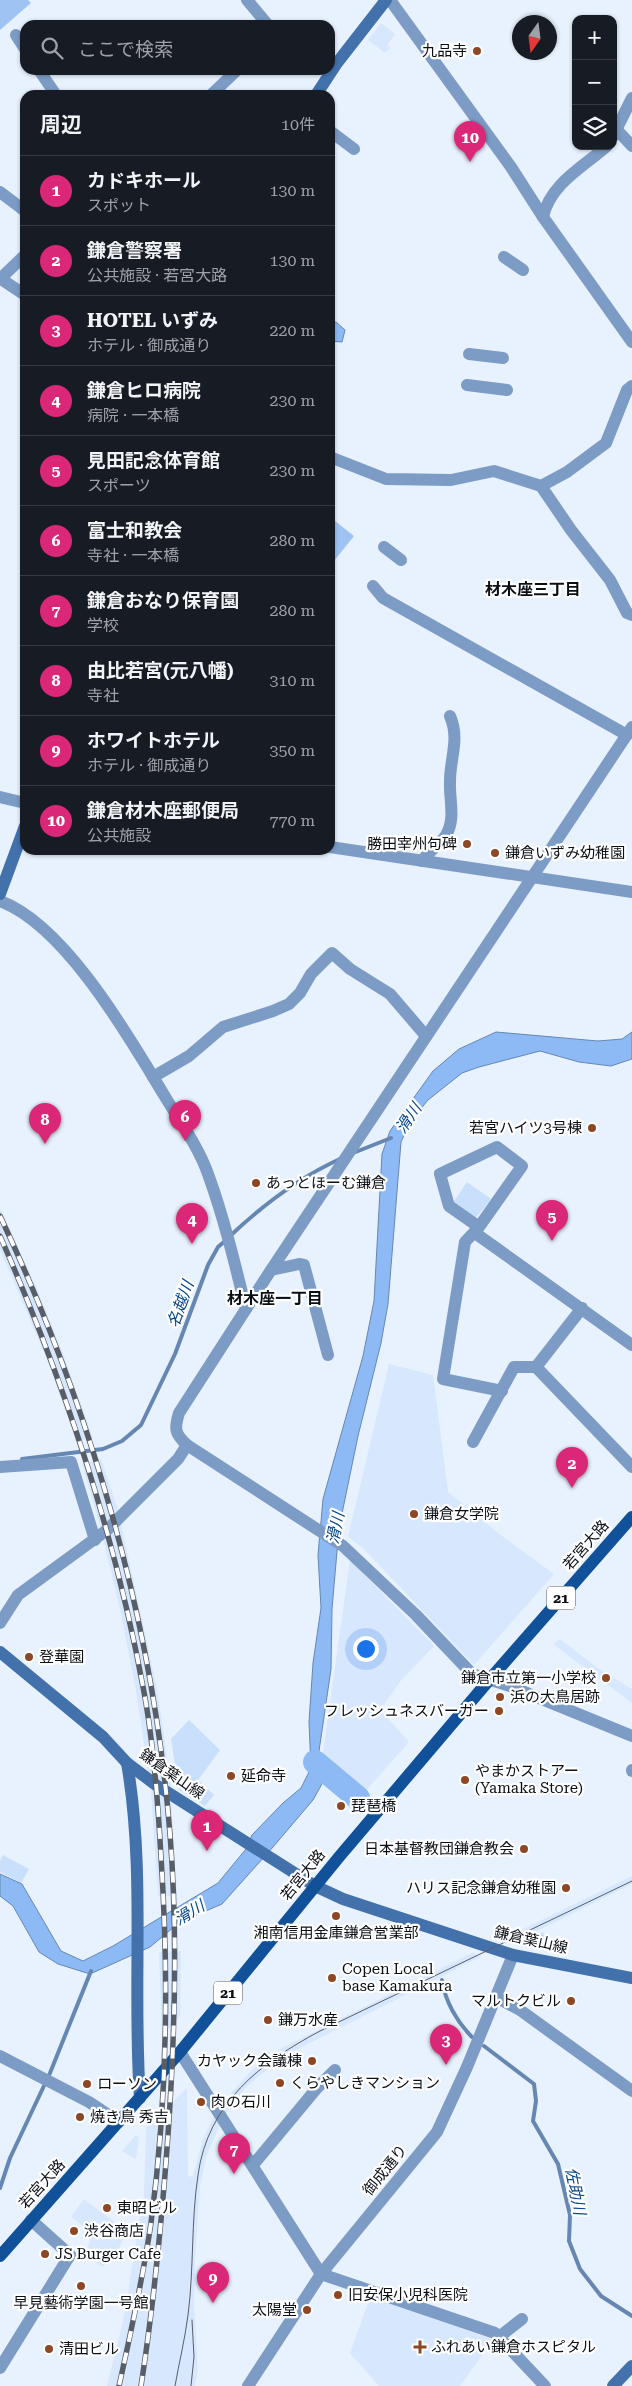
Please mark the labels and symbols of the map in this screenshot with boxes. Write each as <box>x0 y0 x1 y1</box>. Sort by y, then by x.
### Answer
north arrow <box>512 15 557 60</box>
place label: 九品寺 <box>422 42 467 60</box>
marker: 九品寺 <box>471 45 483 57</box>
pin: 10 <box>454 121 486 162</box>
district label: 材木座三丁目 <box>485 580 581 599</box>
place label: 勝田宰州句碑 <box>367 835 457 853</box>
marker: 勝田宰州句碑 <box>461 838 473 850</box>
place label: 鎌倉いずみ幼稚園 <box>505 844 625 862</box>
marker: 鎌倉いずみ幼稚園 <box>489 847 501 859</box>
water label: 滑川 <box>392 1098 426 1137</box>
pin: 6 <box>169 1100 201 1141</box>
pin: 8 <box>29 1103 61 1144</box>
place label: 若宮ハイツ3号棟 <box>469 1119 582 1137</box>
marker: 若宮ハイツ3号棟 <box>586 1122 598 1134</box>
place label: あっとほーむ鎌倉 <box>266 1174 386 1192</box>
marker: あっとほーむ鎌倉 <box>250 1177 262 1189</box>
pin: 5 <box>536 1200 568 1241</box>
pin: 4 <box>176 1203 208 1244</box>
water label: 名越川 <box>163 1276 198 1330</box>
district label: 材木座一丁目 <box>227 1289 323 1308</box>
pin: 2 <box>556 1447 588 1488</box>
place label: 鎌倉女学院 <box>424 1505 499 1523</box>
marker: 鎌倉女学院 <box>408 1508 420 1520</box>
water label: 滑川 <box>323 1509 348 1546</box>
street label: 若宮大路 <box>560 1516 612 1574</box>
road number: 21 <box>547 1586 575 1610</box>
your location <box>353 1636 379 1662</box>
place label: 登華園 <box>39 1648 84 1666</box>
marker: 登華園 <box>23 1651 35 1663</box>
place label: 鎌倉市立第一小学校 <box>461 1669 596 1687</box>
marker: 鎌倉市立第一小学校 <box>600 1672 612 1684</box>
place label: 浜の大鳥居跡 <box>510 1688 600 1706</box>
marker: 浜の大鳥居跡 <box>494 1691 506 1703</box>
place label: フレッシュネスバーガー <box>324 1702 489 1720</box>
marker: フレッシュネスバーガー <box>493 1705 505 1717</box>
street label: 鎌倉葉山線 <box>136 1745 208 1803</box>
place label: やまかストアー (Yamaka Store) <box>475 1762 583 1797</box>
place label: 延命寺 <box>241 1767 286 1785</box>
marker: 延命寺 <box>225 1770 237 1782</box>
marker: やまかストアー (Yamaka Store) <box>459 1774 471 1786</box>
place label: 琵琶橋 <box>351 1797 396 1815</box>
marker: 琵琶橋 <box>335 1800 347 1812</box>
pin: 1 <box>191 1810 223 1851</box>
place label: 日本基督教団鎌倉教会 <box>364 1840 514 1858</box>
marker: 日本基督教団鎌倉教会 <box>518 1843 530 1855</box>
street label: 若宮大路 <box>277 1846 329 1904</box>
place label: ハリス記念鎌倉幼稚園 <box>406 1879 556 1897</box>
marker: ハリス記念鎌倉幼稚園 <box>560 1882 572 1894</box>
water label: 滑川 <box>171 1895 210 1929</box>
marker: 湘南信用金庫鎌倉営業部 <box>330 1910 342 1922</box>
street label: 鎌倉葉山線 <box>492 1923 570 1957</box>
place label: 湘南信用金庫鎌倉営業部 <box>253 1924 419 1942</box>
place label: Copen Local base Kamakura <box>342 1960 452 1995</box>
marker: Copen Local base Kamakura <box>326 1972 338 1984</box>
road number: 21 <box>214 1982 242 2005</box>
place label: マルトクビル <box>471 1992 561 2010</box>
marker: マルトクビル <box>565 1995 577 2007</box>
place label: 鎌万水産 <box>278 2011 338 2029</box>
marker: 鎌万水産 <box>262 2014 274 2026</box>
pin: 3 <box>430 2024 462 2065</box>
place label: カヤック会議棟 <box>197 2052 302 2070</box>
marker: カヤック会議棟 <box>306 2055 318 2067</box>
place label: くらやしきマンション <box>290 2074 440 2092</box>
place label: ローソン <box>97 2075 157 2093</box>
marker: くらやしきマンション <box>274 2077 286 2089</box>
marker: ローソン <box>81 2078 93 2090</box>
place label: 肉の石川 <box>211 2093 271 2111</box>
marker: 肉の石川 <box>195 2096 207 2108</box>
place label: 焼き鳥 秀吉 <box>90 2108 169 2126</box>
marker: 焼き鳥 秀吉 <box>74 2111 86 2123</box>
pin: 7 <box>218 2133 250 2174</box>
street label: 御成通り <box>359 2141 411 2199</box>
street label: 若宮大路 <box>15 2156 69 2212</box>
water label: 佐助川 <box>562 2166 590 2218</box>
place label: 東昭ビル <box>117 2199 177 2217</box>
marker: 東昭ビル <box>101 2202 113 2214</box>
place label: 渋谷商店 <box>84 2222 144 2240</box>
marker: 渋谷商店 <box>68 2225 80 2237</box>
place label: JS Burger Cafe <box>55 2245 161 2263</box>
marker: JS Burger Cafe <box>39 2248 51 2260</box>
pin: 9 <box>197 2262 229 2303</box>
marker: 早見藝術学園一号館 <box>75 2280 87 2292</box>
place label: 旧安保小児科医院 <box>348 2286 468 2304</box>
marker: 旧安保小児科医院 <box>332 2289 344 2301</box>
place label: 早見藝術学園一号館 <box>13 2294 149 2312</box>
place label: 太陽堂 <box>252 2301 297 2319</box>
marker: 太陽堂 <box>301 2304 313 2316</box>
place label: ふれあい鎌倉ホスピタル <box>431 2338 596 2356</box>
place label: 清田ビル <box>59 2340 119 2358</box>
marker: ふれあい鎌倉ホスピタル <box>413 2340 427 2354</box>
marker: 清田ビル <box>43 2343 55 2355</box>

